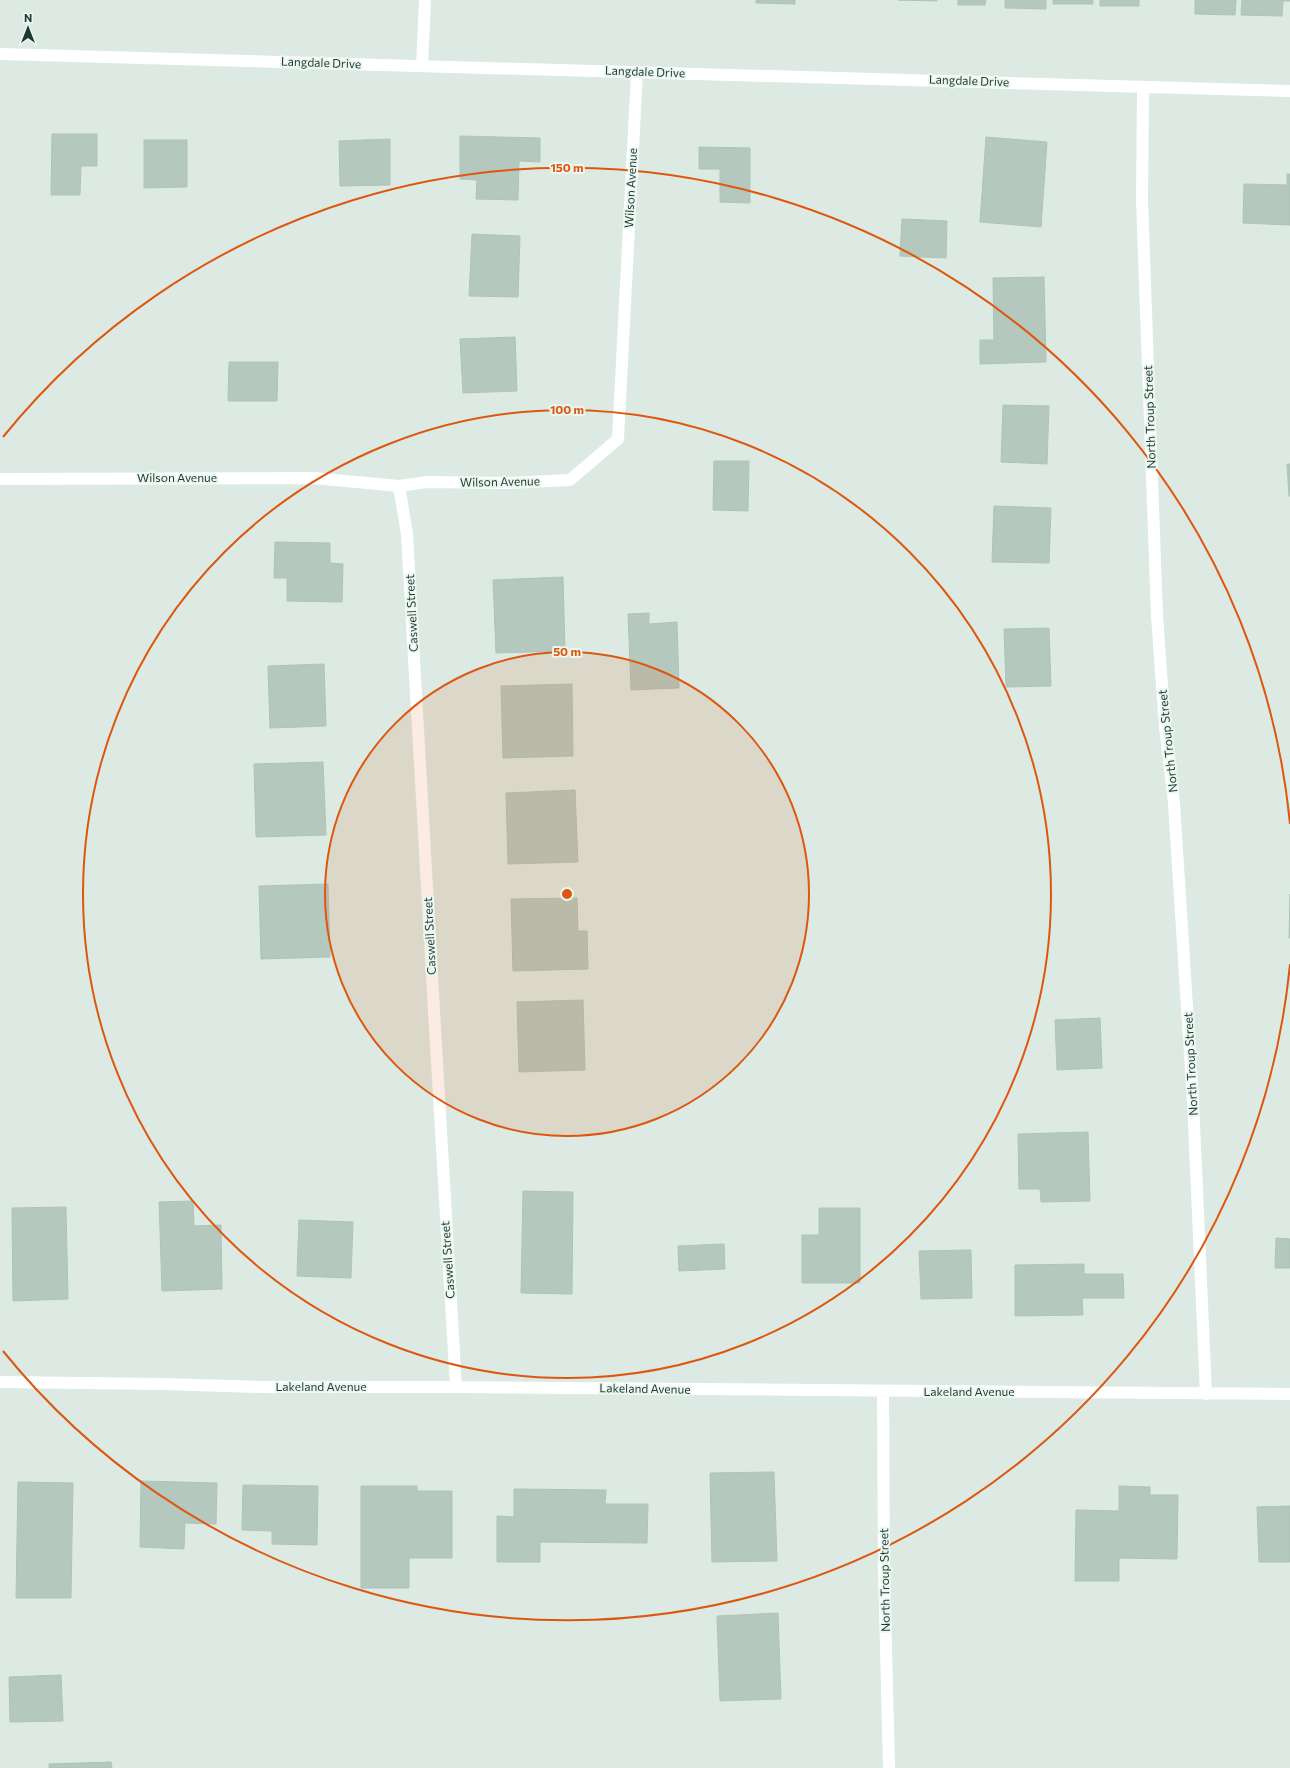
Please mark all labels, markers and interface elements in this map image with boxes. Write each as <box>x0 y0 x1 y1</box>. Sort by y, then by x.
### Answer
north arrow <box>8 8 48 48</box>
text: N <box>24 11 32 24</box>
street label: Langdale Drive <box>281 54 361 70</box>
street label: Langdale Drive <box>605 63 685 79</box>
street label: Langdale Drive <box>929 72 1009 88</box>
street label: Wilson Avenue <box>621 148 639 228</box>
text: 150 m <box>550 160 584 174</box>
street label: North Troup Street <box>1140 365 1158 469</box>
text: 100 m <box>550 402 584 416</box>
street label: Wilson Avenue <box>137 470 217 484</box>
street label: Wilson Avenue <box>460 473 540 489</box>
street label: Caswell Street <box>402 574 420 652</box>
text: 50 m <box>553 644 581 658</box>
street label: North Troup Street <box>1155 689 1179 793</box>
centre of rings <box>560 887 574 901</box>
street label: Caswell Street <box>420 897 438 975</box>
street label: North Troup Street <box>1180 1012 1200 1116</box>
street label: Caswell Street <box>437 1221 457 1299</box>
street label: Lakeland Avenue <box>275 1379 367 1393</box>
street label: Lakeland Avenue <box>599 1380 691 1396</box>
street label: Lakeland Avenue <box>923 1384 1015 1398</box>
street label: North Troup Street <box>876 1528 892 1632</box>

